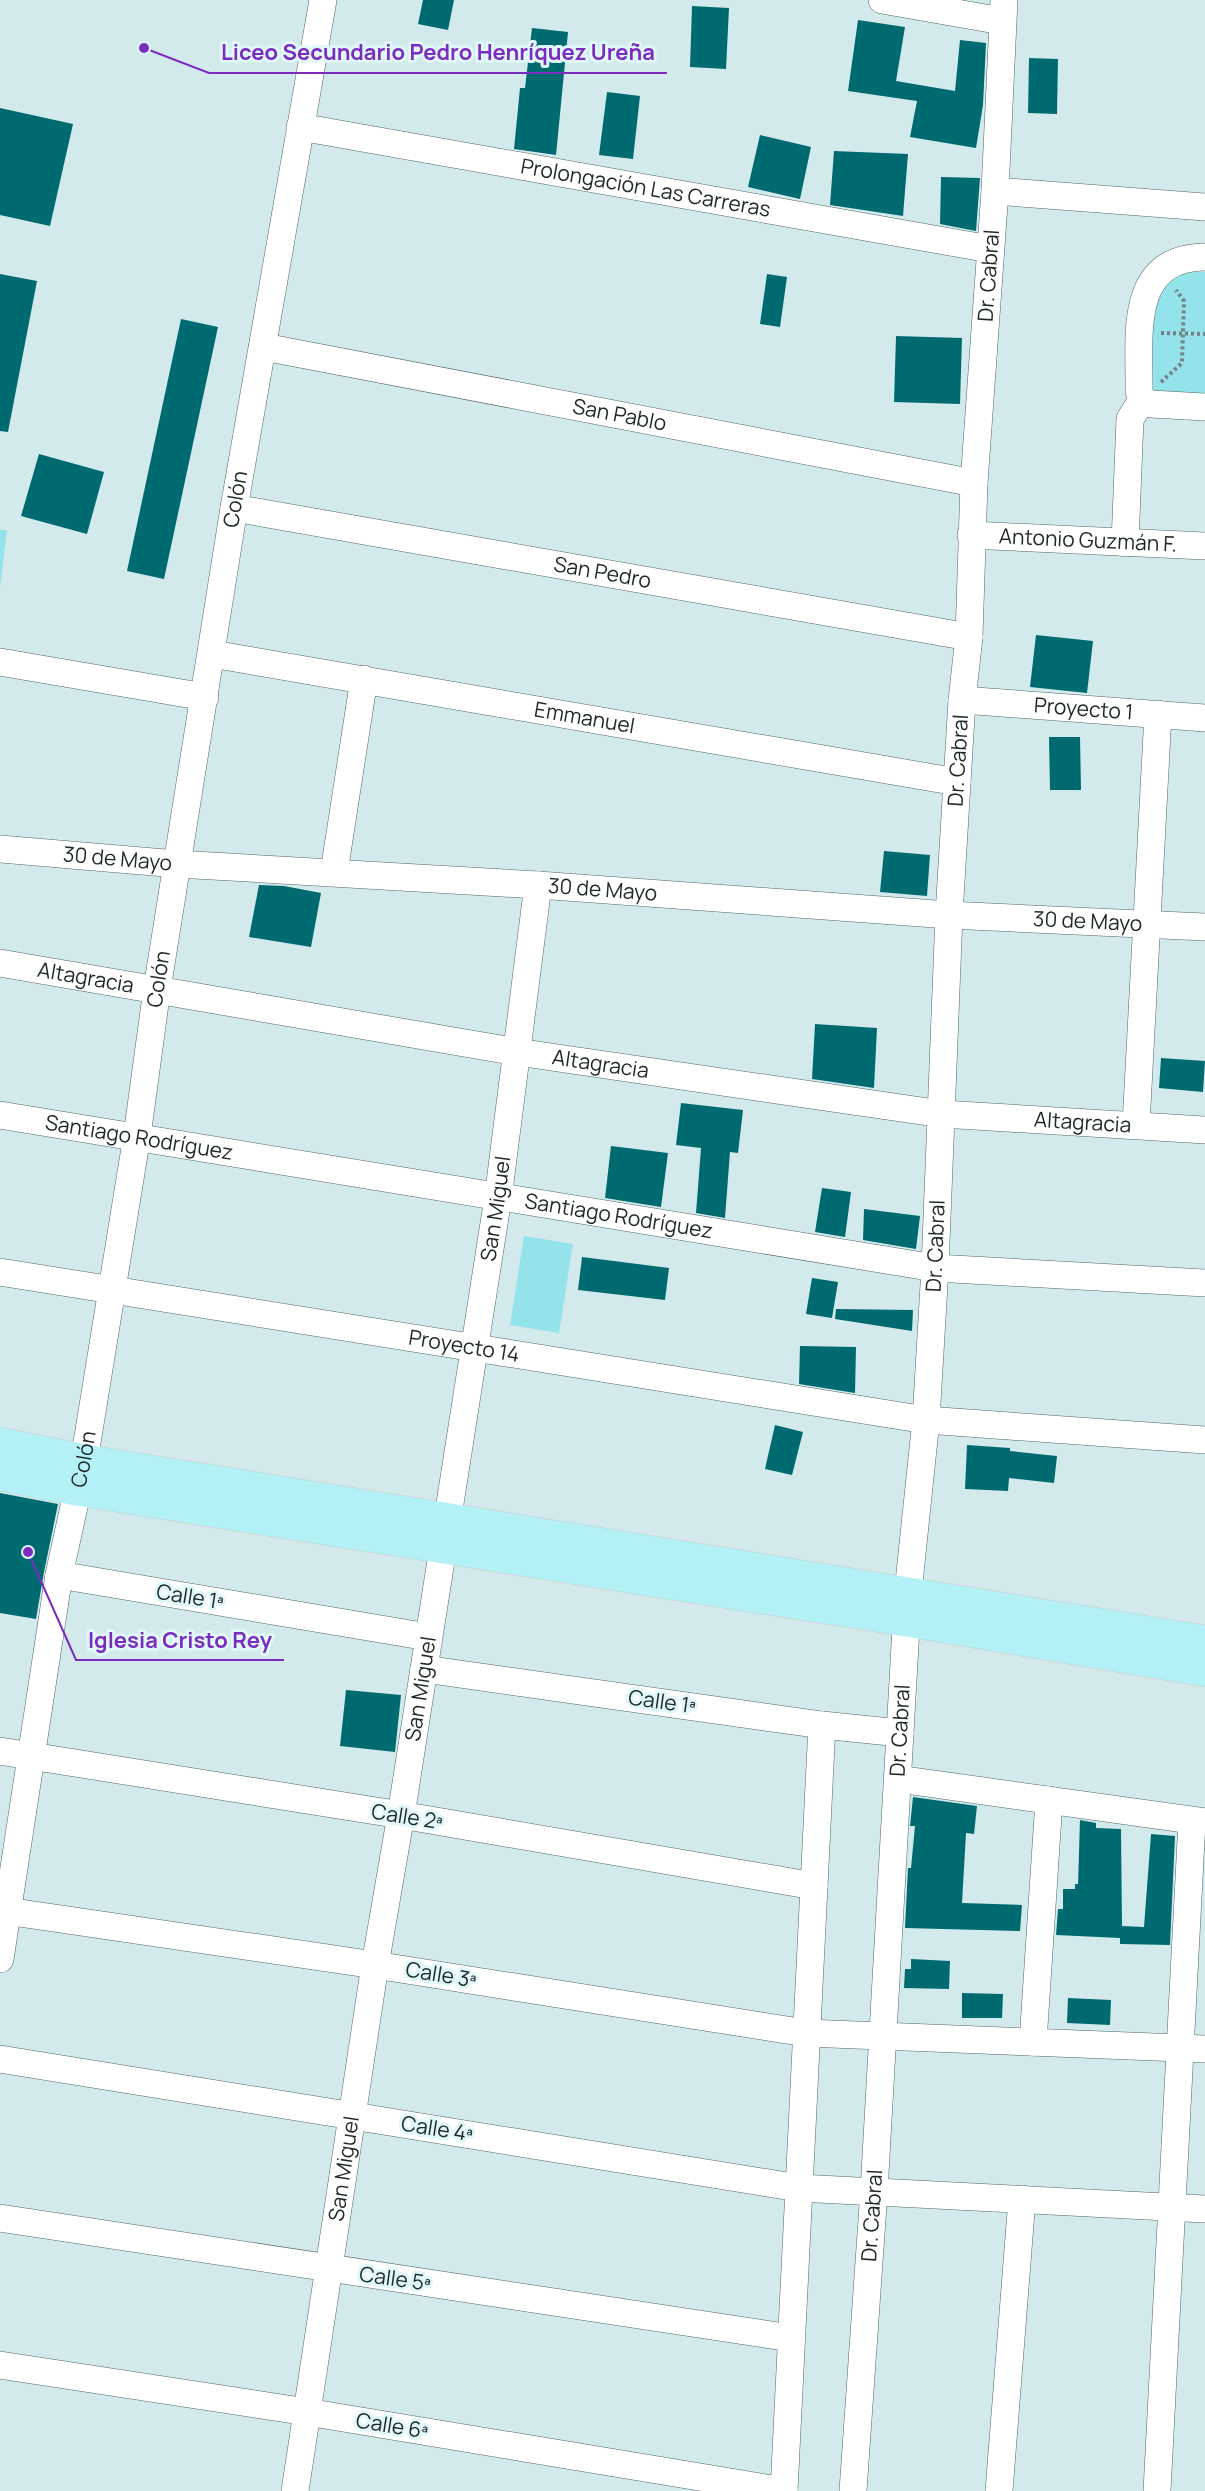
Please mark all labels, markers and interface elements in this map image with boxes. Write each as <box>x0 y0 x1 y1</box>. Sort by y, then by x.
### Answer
callout: Liceo Secundario Pedro Henríquez Ureña <box>209 33 667 73</box>
text: Liceo Secundario Pedro Henríquez Ureña <box>221 37 655 67</box>
street label: Prolongación Las Carreras <box>519 151 773 223</box>
street label: Dr. Cabral <box>971 228 1005 323</box>
street label: San Pablo <box>570 391 669 437</box>
street label: Colón <box>216 468 253 529</box>
street label: Antonio Guzmán F. <box>998 521 1178 558</box>
street label: San Pedro <box>552 549 653 594</box>
street label: Proyecto 1 <box>1033 690 1134 726</box>
street label: Emmanuel <box>532 695 637 739</box>
street label: Dr. Cabral <box>941 713 974 807</box>
street label: 30 de Mayo <box>62 839 173 877</box>
street label: 30 de Mayo <box>547 871 658 907</box>
street label: 30 de Mayo <box>1032 904 1143 937</box>
street label: Colón <box>140 948 176 1009</box>
street label: Altagracia <box>36 955 136 999</box>
street label: Altagracia <box>550 1042 651 1084</box>
street label: Altagracia <box>1033 1105 1132 1138</box>
street label: Santiago Rodríguez <box>43 1108 235 1166</box>
street label: San Miguel <box>473 1154 516 1263</box>
street label: Santiago Rodríguez <box>523 1186 715 1244</box>
street label: Dr. Cabral <box>919 1199 951 1293</box>
street label: Proyecto 14 <box>407 1323 522 1368</box>
street label: Colón <box>64 1429 102 1490</box>
street label: Calle 1ª <box>154 1577 226 1615</box>
callout: Iglesia Cristo Rey <box>76 1620 284 1660</box>
text: Iglesia Cristo Rey <box>88 1625 273 1655</box>
street label: San Miguel <box>398 1634 442 1743</box>
street label: Calle 1ª <box>627 1682 698 1720</box>
street label: Dr. Cabral <box>883 1683 916 1777</box>
street label: Calle 2ª <box>370 1797 445 1835</box>
street label: Calle 3ª <box>404 1955 479 1993</box>
street label: Calle 4ª <box>399 2109 475 2147</box>
street label: San Miguel <box>321 2114 365 2223</box>
street label: Dr. Cabral <box>854 2169 888 2263</box>
street label: Calle 5ª <box>358 2259 433 2297</box>
street label: Calle 6ª <box>354 2406 430 2445</box>

